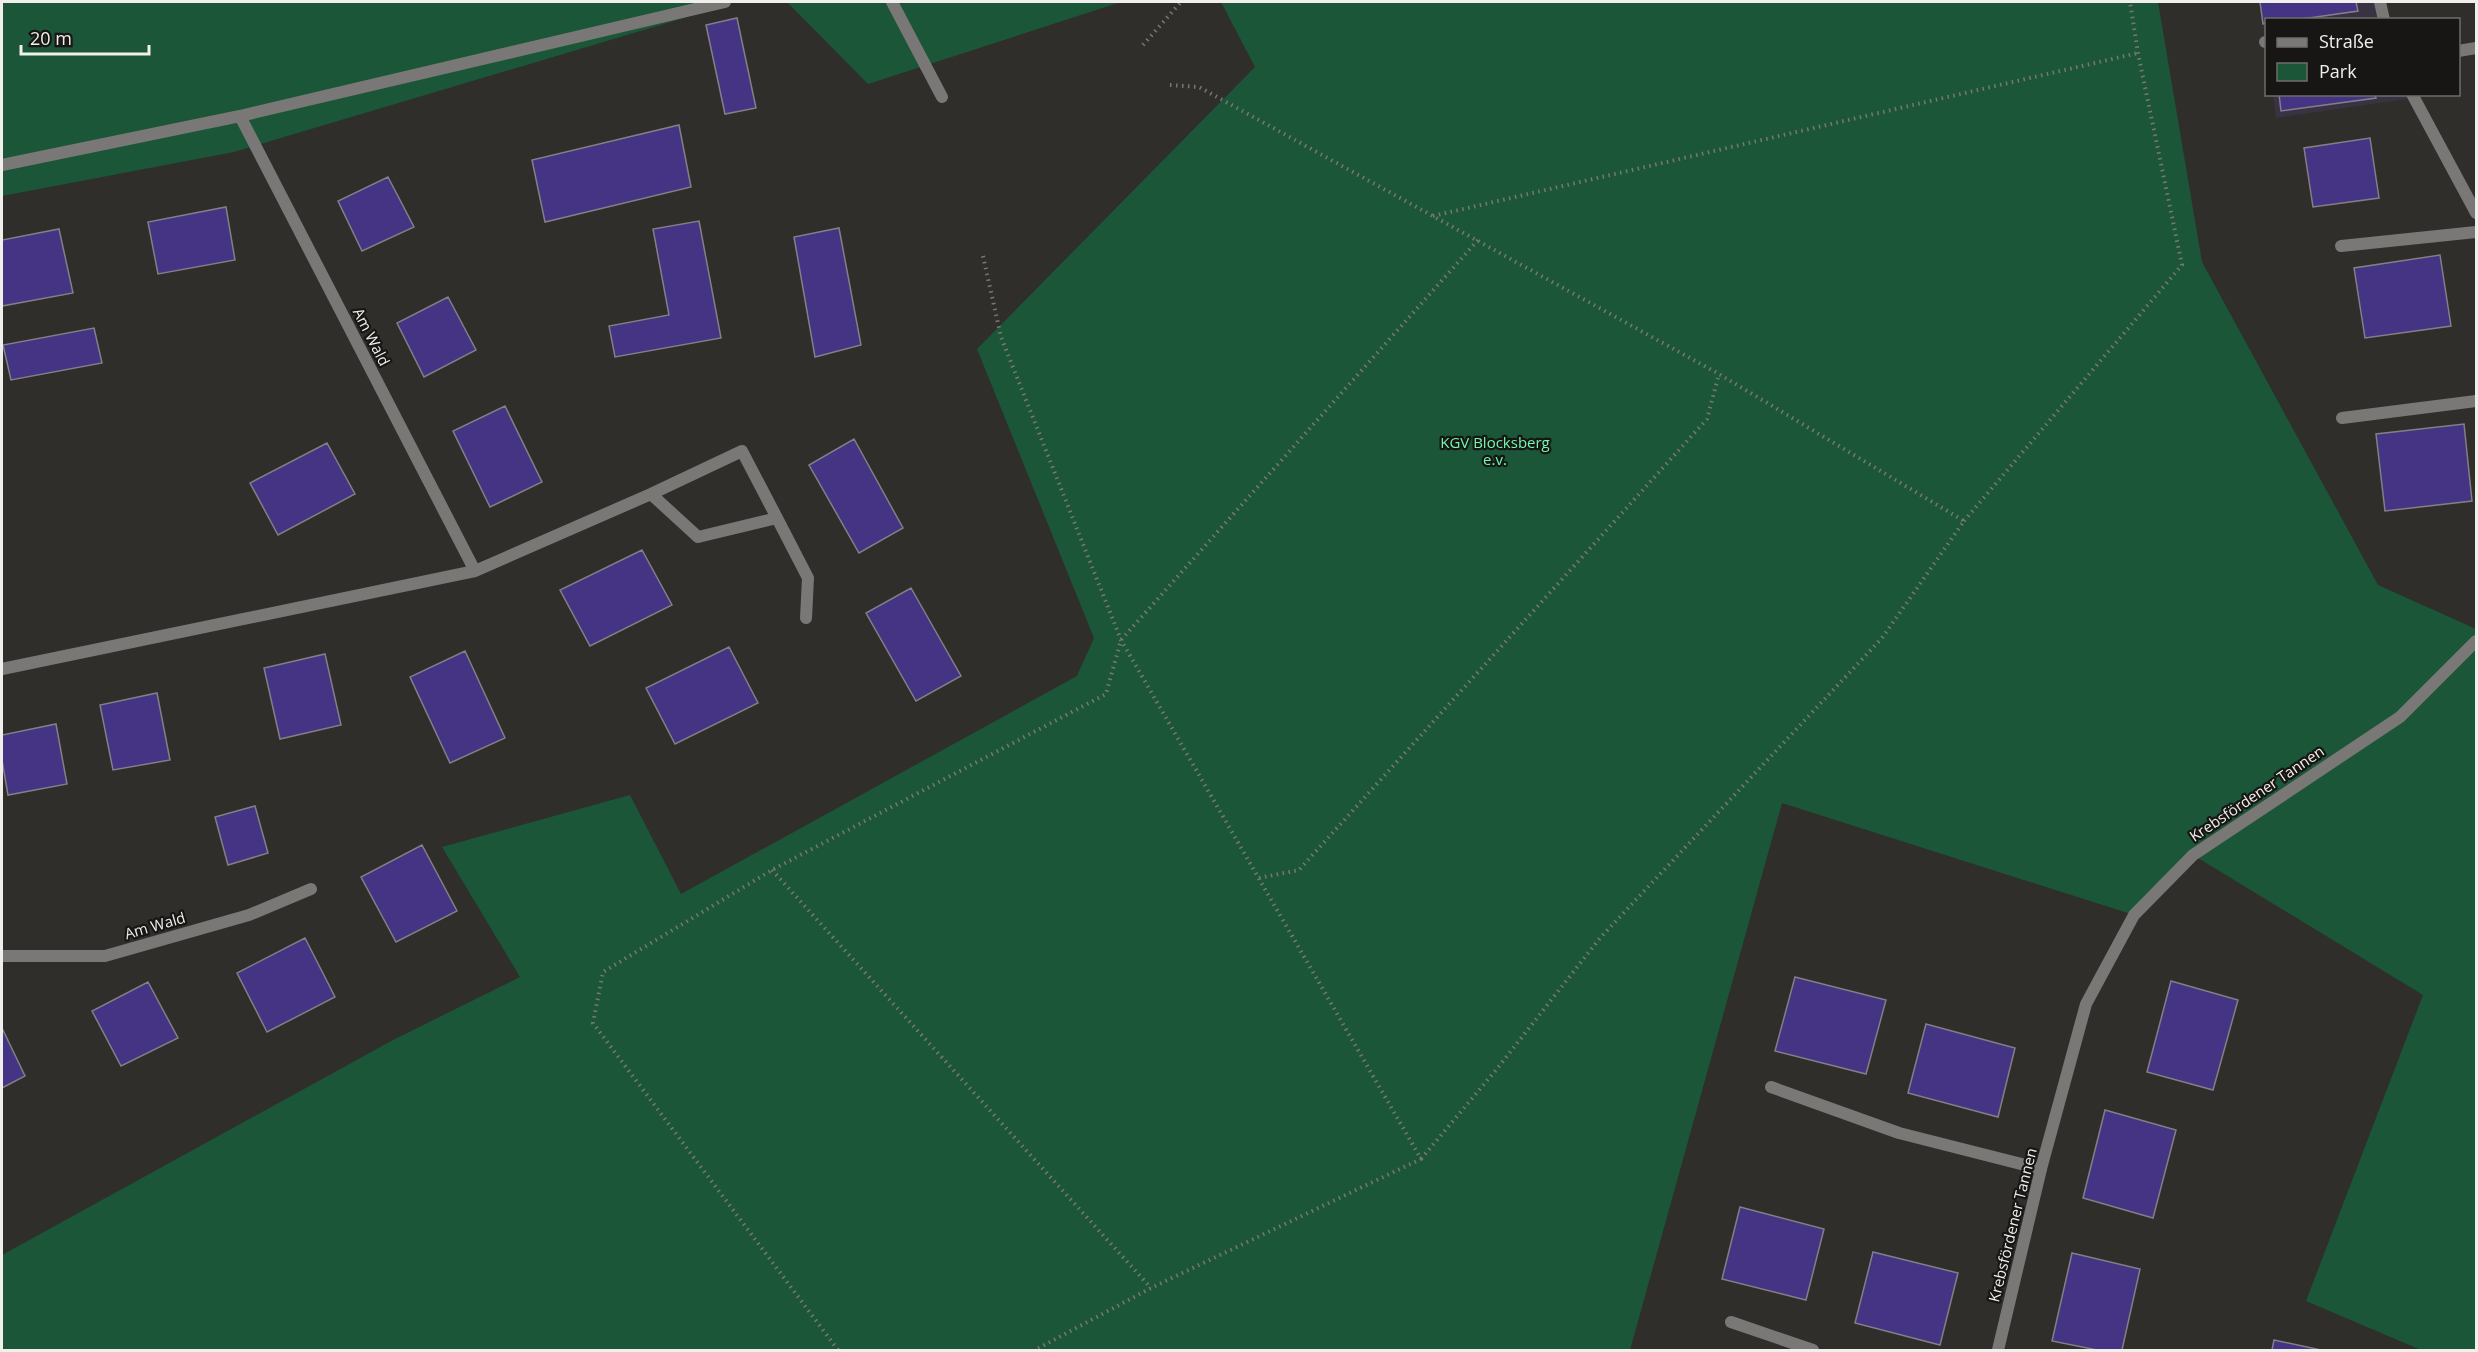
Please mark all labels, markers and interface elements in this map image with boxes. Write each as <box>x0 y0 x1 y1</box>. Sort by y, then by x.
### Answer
scale bar <box>21 18 148 56</box>
legend <box>2265 18 2460 96</box>
text: 20 m <box>30 26 72 50</box>
text: Straße <box>2319 29 2374 53</box>
text: Park <box>2319 59 2357 83</box>
street label: Am Wald <box>349 304 395 369</box>
park label: KGV Blocksberg e.v. <box>1440 432 1550 469</box>
street label: Krebsfördener Tannen <box>2185 741 2328 846</box>
street label: Am Wald <box>122 907 187 943</box>
street label: Krebsfördener Tannen <box>1983 1146 2041 1304</box>

